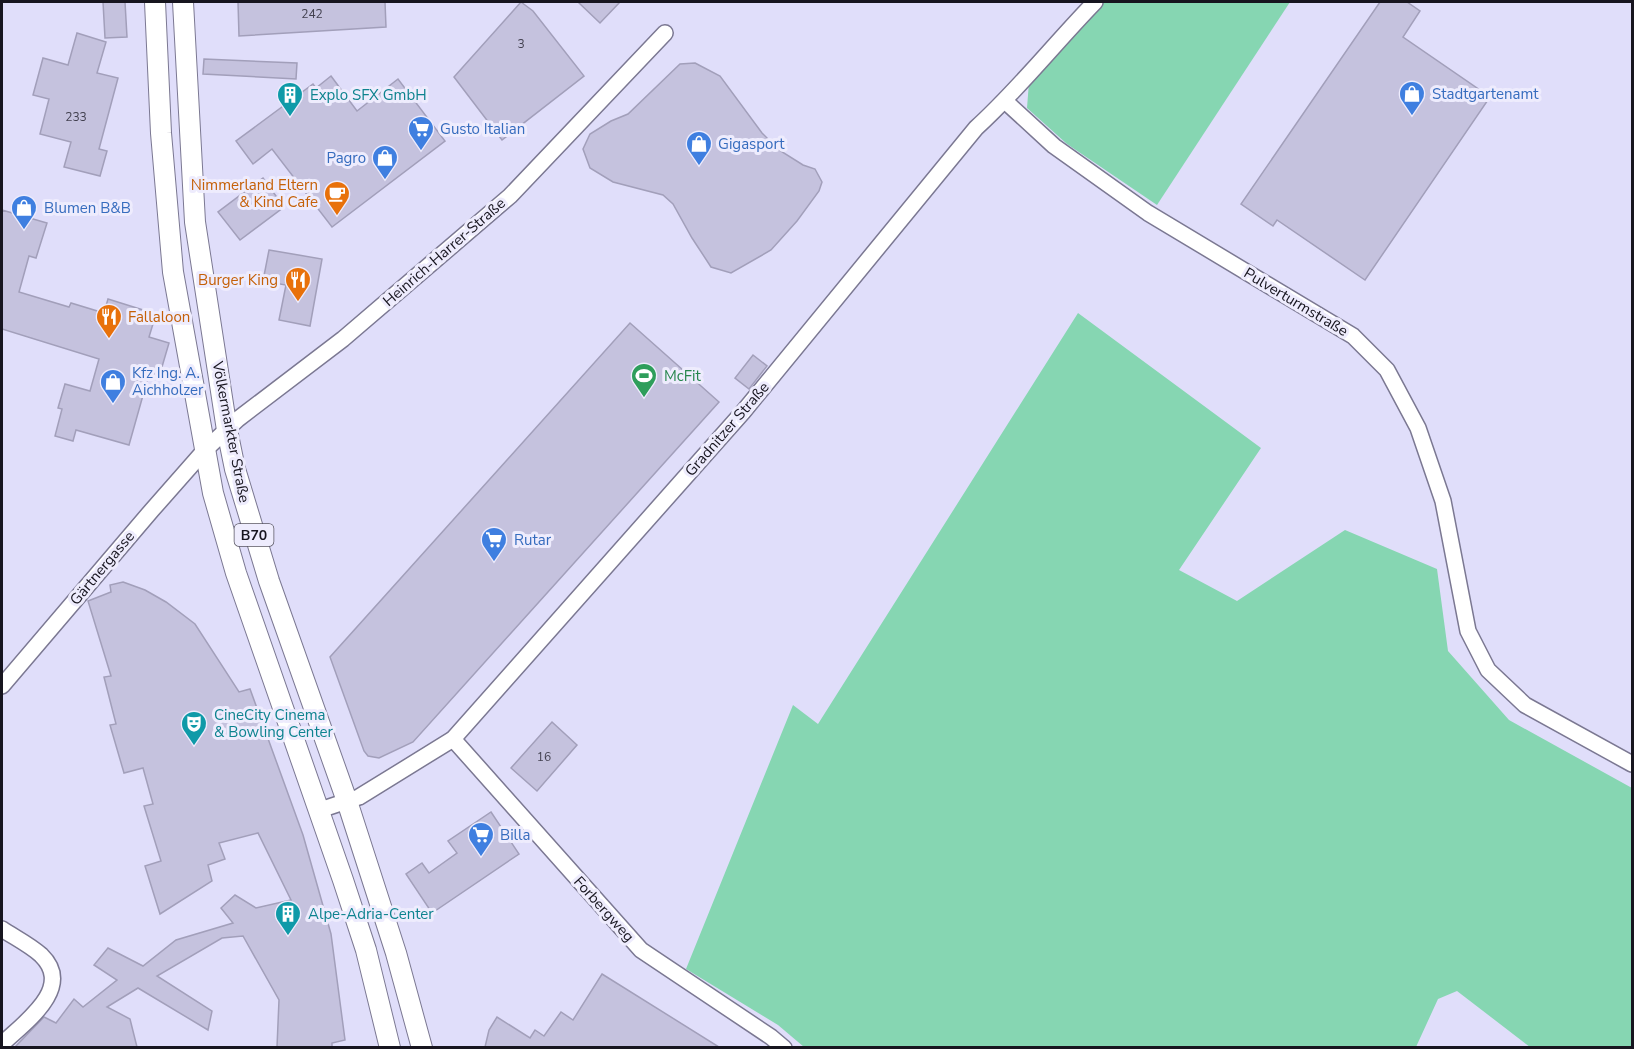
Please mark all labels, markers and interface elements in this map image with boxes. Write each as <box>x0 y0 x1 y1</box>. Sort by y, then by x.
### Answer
house number: 242 <box>301 6 323 22</box>
house number: 3 <box>517 36 525 52</box>
shop icon: Stadtgartenamt <box>1397 79 1427 117</box>
building icon: Explo SFX GmbH <box>275 80 305 118</box>
place label: Stadtgartenamt <box>1432 84 1539 104</box>
place label: Explo SFX GmbH <box>310 85 427 105</box>
house number: 233 <box>65 109 87 125</box>
supermarket icon: Gusto Italian <box>406 114 436 152</box>
place label: Gusto Italian <box>440 119 525 139</box>
shop icon: Gigasport <box>684 129 714 167</box>
place label: Gigasport <box>718 134 785 154</box>
shop icon: Pagro <box>370 143 400 181</box>
place label: Pagro <box>327 148 366 168</box>
place label: Nimmerland Eltern & Kind Cafe <box>191 175 318 212</box>
cafe icon: Nimmerland Eltern & Kind Cafe <box>322 179 352 217</box>
shop icon: Blumen B&B <box>9 193 39 231</box>
street label: Heinrich-Harrer-Straße <box>379 193 509 311</box>
place label: Blumen B&B <box>44 198 131 218</box>
street label: Pulverturmstraße <box>1240 263 1352 341</box>
restaurant icon: Burger King <box>283 265 313 303</box>
place label: Burger King <box>198 270 278 290</box>
restaurant icon: Fallaloon <box>94 302 124 340</box>
place label: Fallaloon <box>128 307 190 327</box>
street label: Völkermarkter Straße <box>207 359 255 504</box>
sports icon: McFit <box>629 361 659 399</box>
place label: Kfz Ing. A. Aichholzer <box>132 363 204 400</box>
place label: McFit <box>664 366 701 386</box>
shop icon: Kfz Ing. A. Aichholzer <box>98 367 128 405</box>
street label: Gradnitzer Straße <box>680 378 774 480</box>
road number: B70 <box>234 524 274 546</box>
supermarket icon: Rutar <box>479 525 509 563</box>
street label: Gärtnergasse <box>65 527 139 609</box>
place label: Rutar <box>514 530 552 550</box>
place label: CineCity Cinema & Bowling Center <box>214 705 334 742</box>
theatre icon: CineCity Cinema & Bowling Center <box>179 709 209 747</box>
house number: 16 <box>537 749 551 765</box>
supermarket icon: Billa <box>466 820 496 858</box>
place label: Billa <box>500 825 530 845</box>
street label: Forbergweg <box>569 872 639 946</box>
building icon: Alpe-Adria-Center <box>273 899 303 937</box>
place label: Alpe-Adria-Center <box>308 904 434 924</box>

